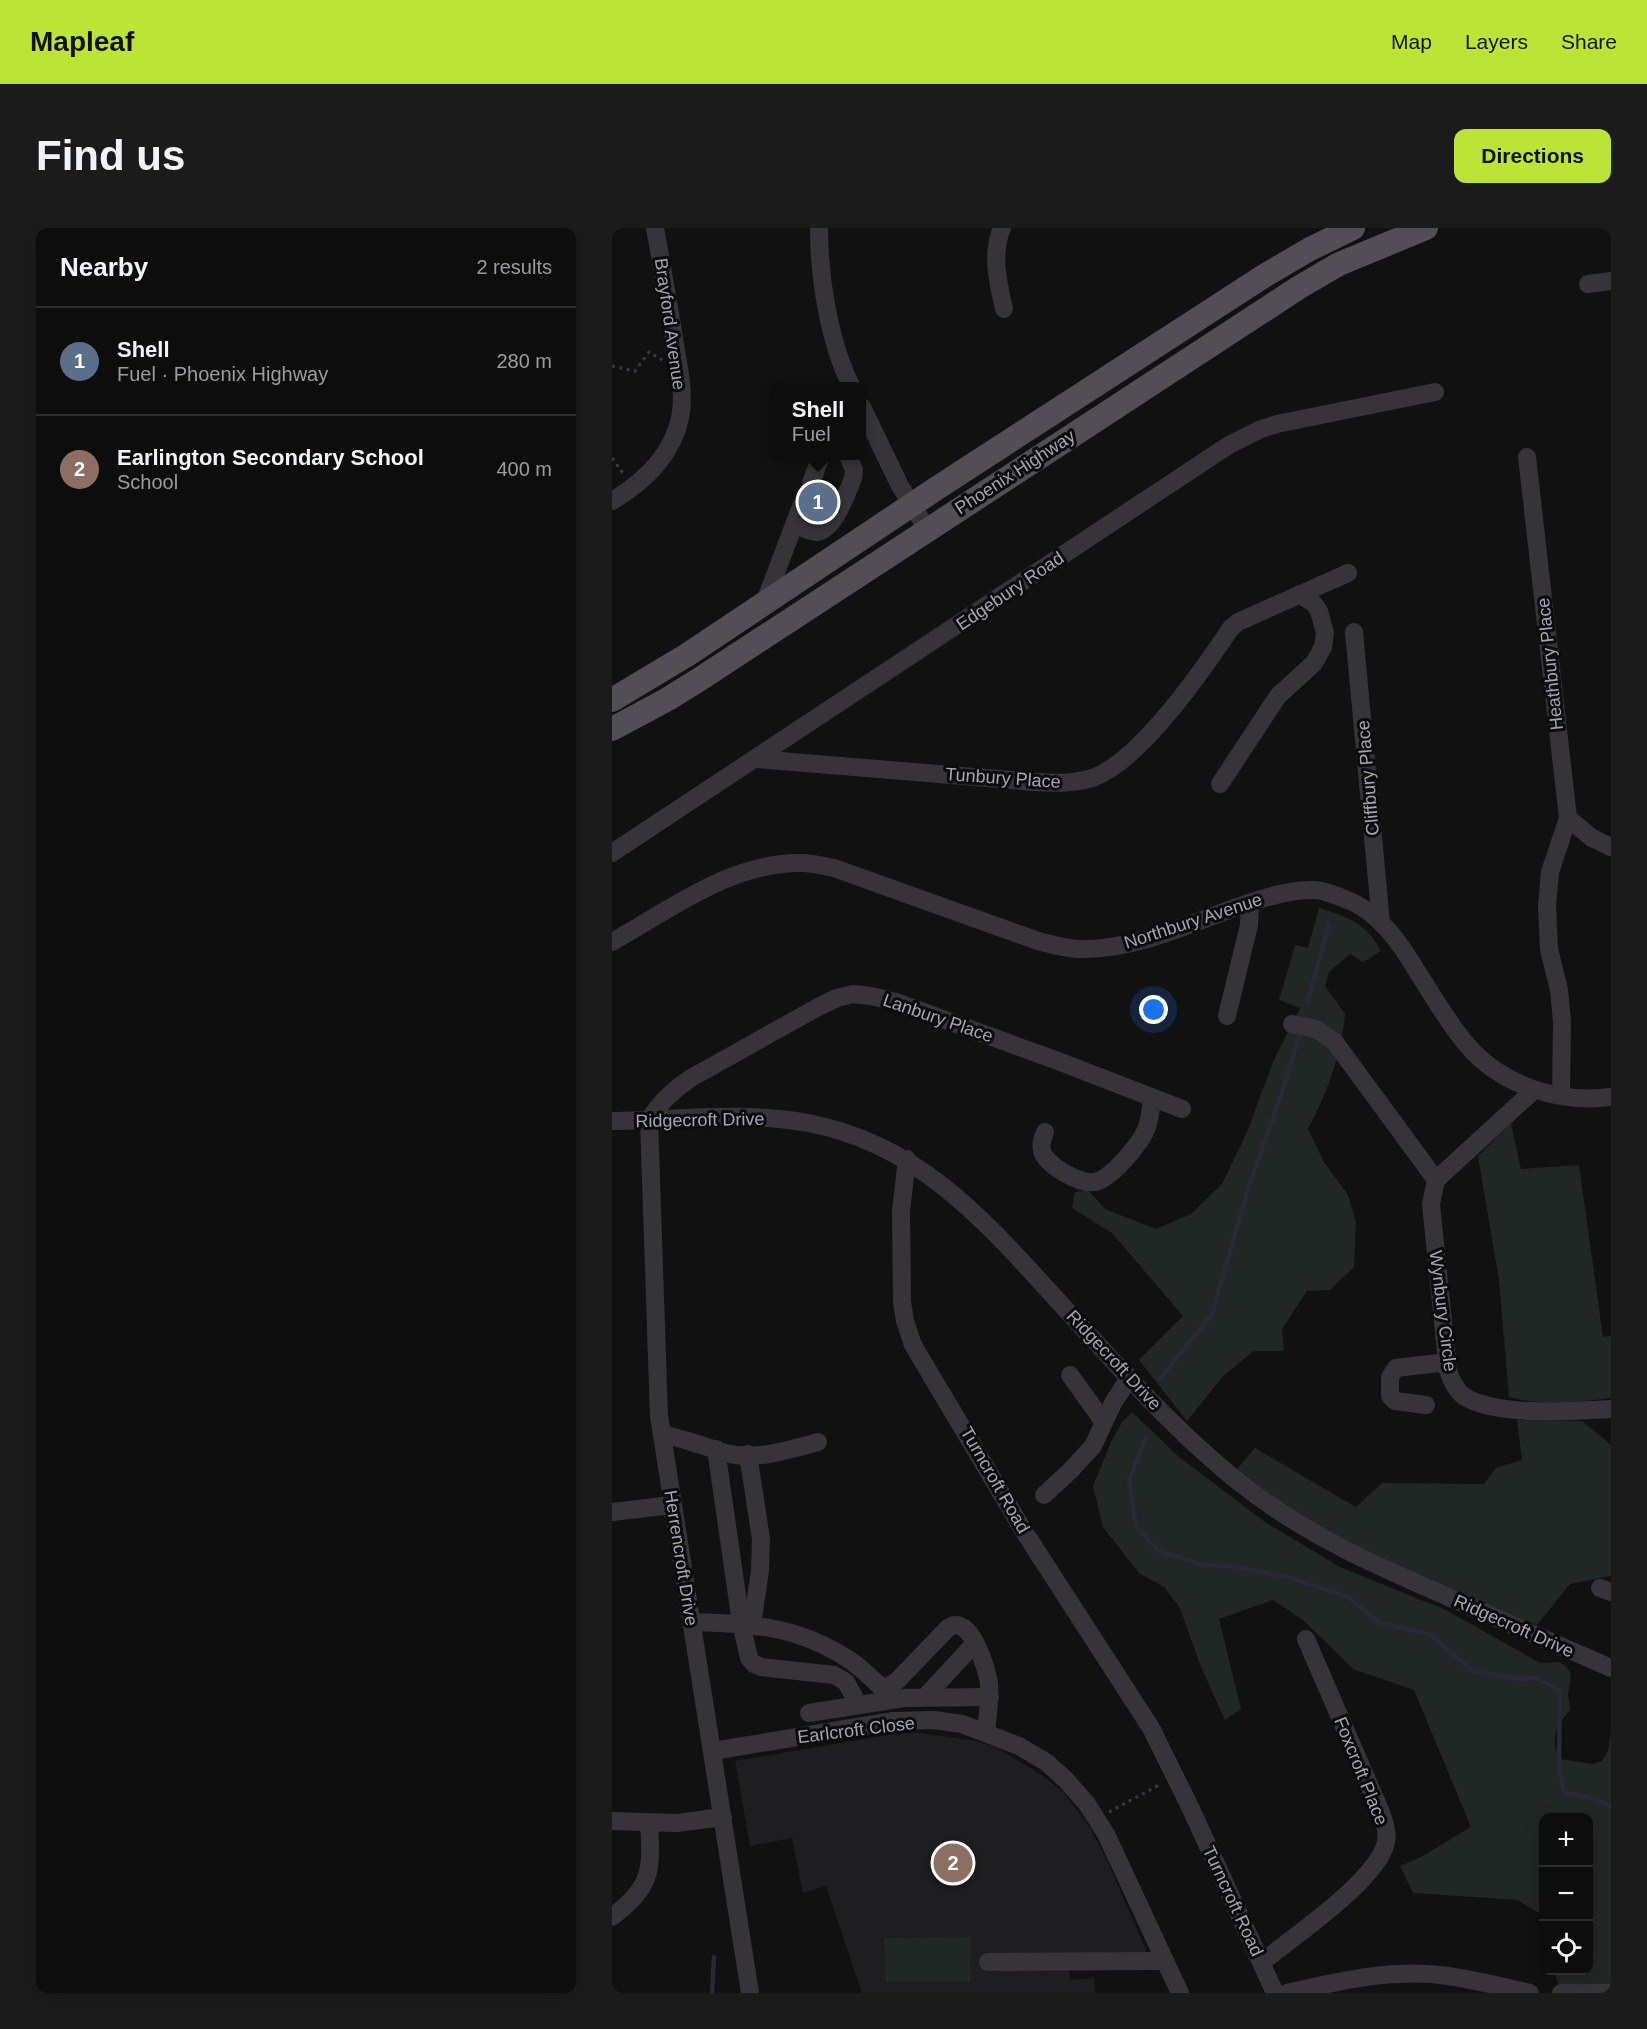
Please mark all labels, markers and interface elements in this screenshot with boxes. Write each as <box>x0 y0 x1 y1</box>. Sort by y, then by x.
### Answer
text: Mapleaf <box>30 26 134 57</box>
text: Map <box>1391 30 1432 53</box>
text: Layers <box>1465 30 1528 53</box>
text: Share <box>1561 30 1617 53</box>
button: Directions <box>1454 129 1611 183</box>
text: Find us <box>36 132 185 179</box>
text: Nearby <box>60 252 148 282</box>
text: 2 results <box>476 256 552 278</box>
street label: Brayford Avenue <box>651 257 689 391</box>
text: Shell <box>117 337 170 362</box>
text: 1 <box>74 350 85 372</box>
text: 280 m <box>496 350 552 372</box>
text: Fuel · Phoenix Highway <box>117 363 328 385</box>
popup <box>770 382 866 460</box>
text: Shell <box>792 397 844 422</box>
text: Fuel <box>792 423 831 445</box>
street label: Phoenix Highway <box>951 426 1079 518</box>
text: Earlington Secondary School <box>117 445 424 470</box>
text: 2 <box>74 458 85 480</box>
text: 400 m <box>496 458 552 480</box>
text: School <box>117 471 178 493</box>
pin: 1 <box>798 480 838 524</box>
street label: Edgebury Road <box>953 548 1067 634</box>
street label: Heathbury Place <box>1533 597 1567 731</box>
street label: Cliffbury Place <box>1353 719 1383 837</box>
street label: Tunbury Place <box>945 764 1061 792</box>
street label: Northbury Avenue <box>1122 889 1264 953</box>
street label: Lanbury Place <box>880 990 996 1046</box>
your location <box>1139 995 1168 1024</box>
street label: Ridgecroft Drive <box>635 1109 765 1131</box>
street label: Wynbury Circle <box>1426 1249 1460 1373</box>
street label: Ridgecroft Drive <box>1063 1306 1165 1414</box>
street label: Turncroft Road <box>956 1423 1034 1537</box>
street label: Herrencroft Drive <box>660 1489 702 1627</box>
street label: Ridgecroft Drive <box>1451 1591 1577 1661</box>
street label: Earlcroft Close <box>796 1713 916 1747</box>
street label: Foxcroft Place <box>1330 1714 1392 1828</box>
map controls <box>1539 1813 1593 1975</box>
button: + <box>1539 1813 1593 1867</box>
pin: 2 <box>934 1840 972 1886</box>
street label: Turncroft Road <box>1199 1843 1267 1959</box>
button: − <box>1539 1867 1593 1921</box>
button: locate <box>1539 1921 1593 1975</box>

